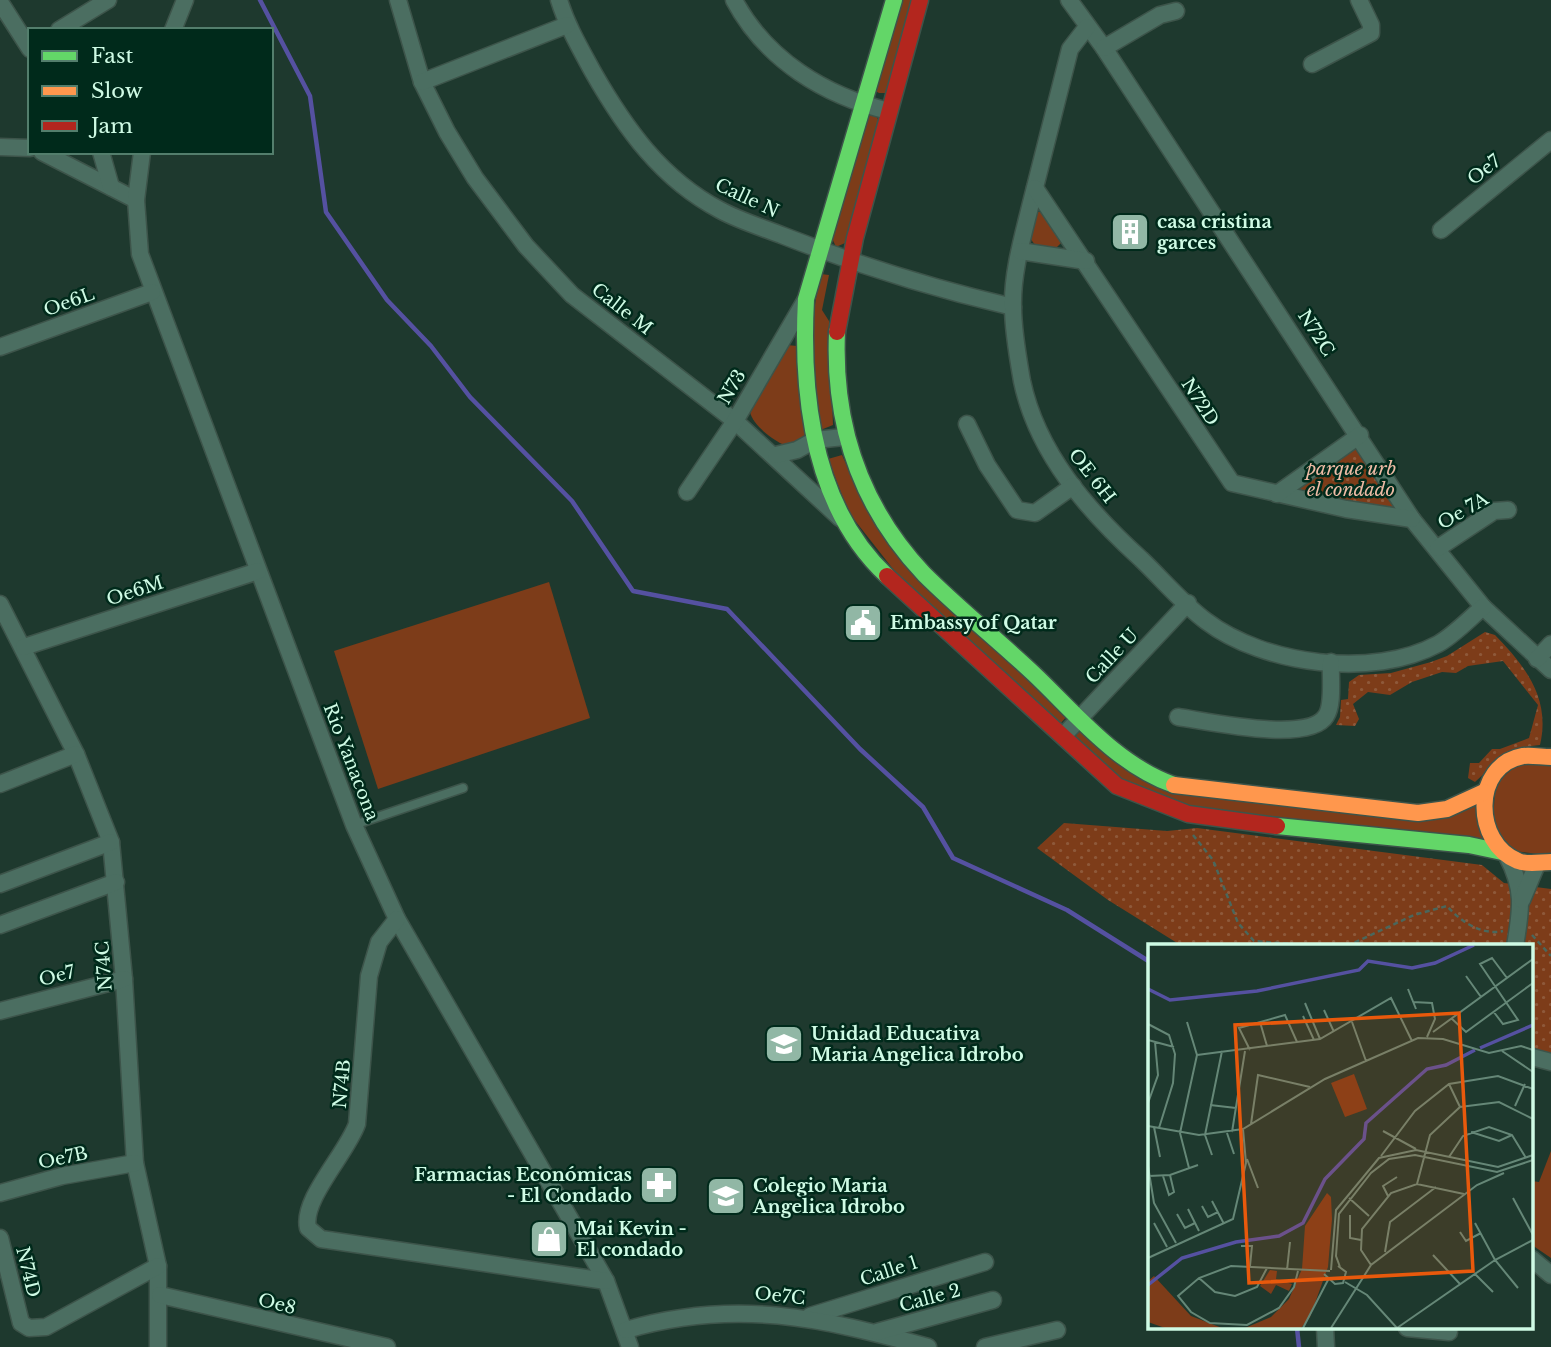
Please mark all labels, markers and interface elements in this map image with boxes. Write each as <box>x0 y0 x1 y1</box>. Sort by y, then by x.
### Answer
legend <box>28 28 273 154</box>
text: Fast <box>91 43 133 69</box>
text: Slow <box>91 78 143 104</box>
text: Jam <box>88 113 133 139</box>
street label: Oe7 <box>1463 149 1506 190</box>
street label: Calle N <box>712 174 782 222</box>
building icon: casa cristina garces <box>1109 211 1151 253</box>
place label: casa cristina garces <box>1157 211 1272 254</box>
street label: Calle M <box>587 278 657 340</box>
street label: Oe6L <box>41 283 97 321</box>
street label: N72C <box>1293 306 1339 360</box>
street label: N73 <box>713 366 751 408</box>
street label: N72D <box>1177 374 1223 430</box>
street label: OE 6H <box>1064 444 1120 508</box>
park label: parque urb el condado <box>1304 458 1396 501</box>
street label: Oe 7A <box>1434 487 1493 534</box>
street label: Oe6M <box>104 571 166 611</box>
public building icon: Embassy of Qatar <box>842 602 884 644</box>
place label: Embassy of Qatar <box>890 612 1057 634</box>
street label: Calle U <box>1081 624 1143 688</box>
street label: Rio Yanacona <box>318 700 384 824</box>
street label: N74C <box>91 940 117 992</box>
inset map <box>1148 944 1534 1330</box>
street label: Oe7 <box>37 961 78 991</box>
school or university icon: Unidad Educativa Maria Angelica Idrobo <box>763 1023 805 1065</box>
place label: Unidad Educativa Maria Angelica Idrobo <box>811 1023 1024 1066</box>
street label: N74B <box>329 1058 355 1110</box>
street label: Oe7B <box>36 1142 90 1174</box>
place label: Farmacias Económicas - El Condado <box>414 1164 632 1207</box>
pharmacy icon: Farmacias Económicas - El Condado <box>638 1164 680 1206</box>
school or university icon: Colegio Maria Angelica Idrobo <box>705 1175 747 1217</box>
place label: Colegio Maria Angelica Idrobo <box>752 1175 905 1218</box>
shop icon: Mai Kevin - El condado <box>528 1218 570 1260</box>
place label: Mai Kevin - El condado <box>576 1218 687 1261</box>
street label: N74D <box>11 1244 45 1300</box>
street label: Calle 1 <box>857 1251 921 1291</box>
street label: Calle 2 <box>897 1279 963 1317</box>
street label: Oe7C <box>754 1282 806 1310</box>
street label: Oe8 <box>256 1289 298 1319</box>

